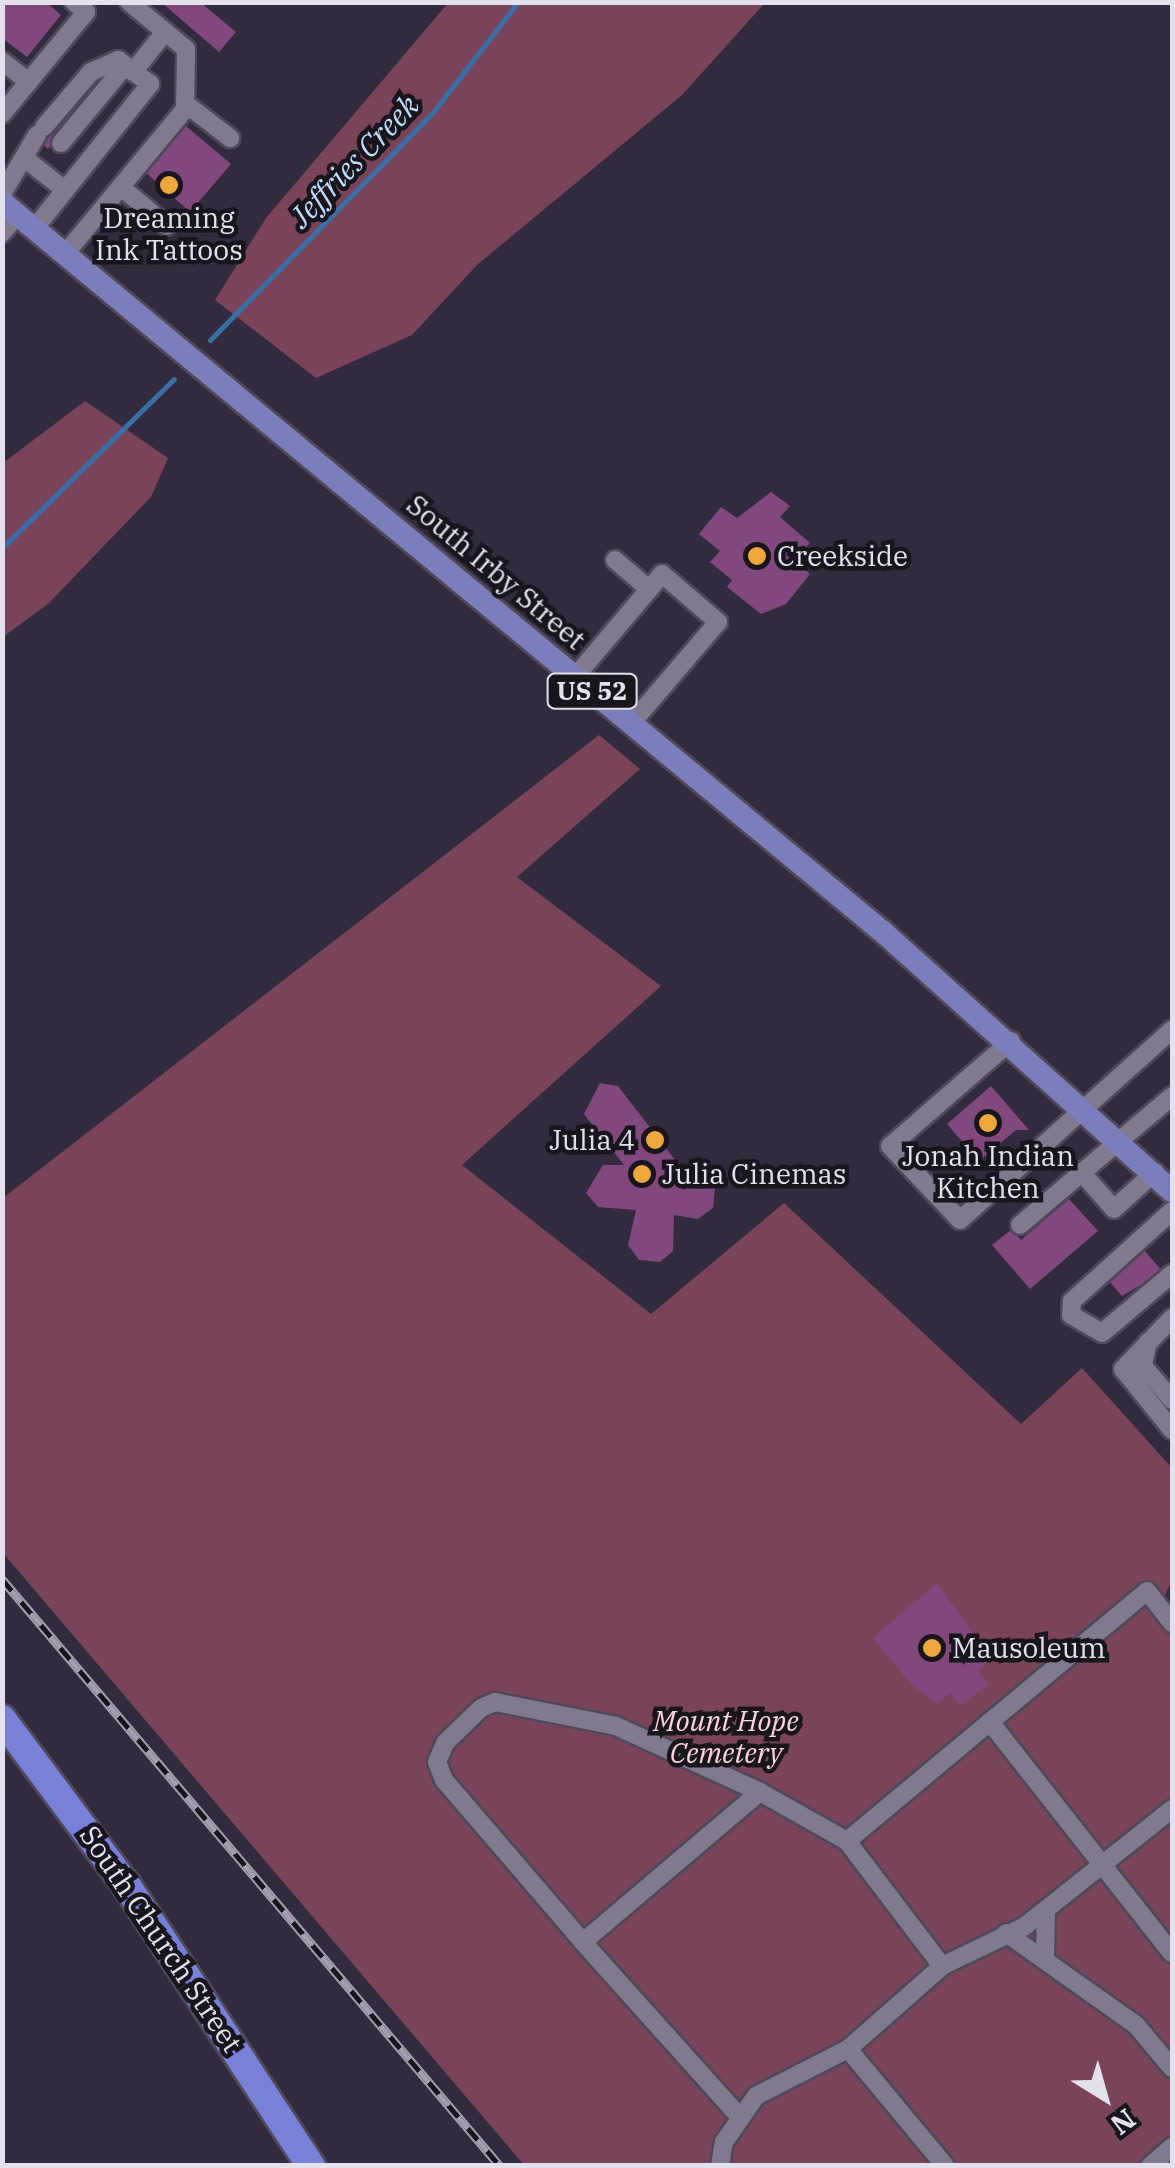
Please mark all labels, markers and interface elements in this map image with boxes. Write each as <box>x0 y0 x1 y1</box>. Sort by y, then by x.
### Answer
water label: Jeffries Creek <box>282 87 426 235</box>
marker: Dreaming Ink Tattoos <box>158 174 180 196</box>
place label: Dreaming Ink Tattoos <box>95 201 243 267</box>
street label: South Irby Street <box>400 488 592 656</box>
place label: Creekside <box>777 539 908 573</box>
marker: Creekside <box>746 545 768 567</box>
road number: US 52 <box>544 671 640 711</box>
marker: Jonah Indian Kitchen <box>977 1112 999 1134</box>
place label: Julia 4 <box>549 1123 635 1157</box>
marker: Julia 4 <box>644 1129 666 1151</box>
place label: Jonah Indian Kitchen <box>902 1139 1074 1205</box>
place label: Julia Cinemas <box>662 1157 847 1191</box>
marker: Julia Cinemas <box>631 1163 653 1185</box>
place label: Mausoleum <box>952 1631 1106 1665</box>
marker: Mausoleum <box>921 1637 943 1659</box>
park label: Mount Hope Cemetery <box>653 1704 799 1770</box>
street label: South Church Street <box>73 1819 249 2059</box>
north arrow <box>1055 2048 1155 2148</box>
text: N <box>1103 2101 1143 2144</box>

